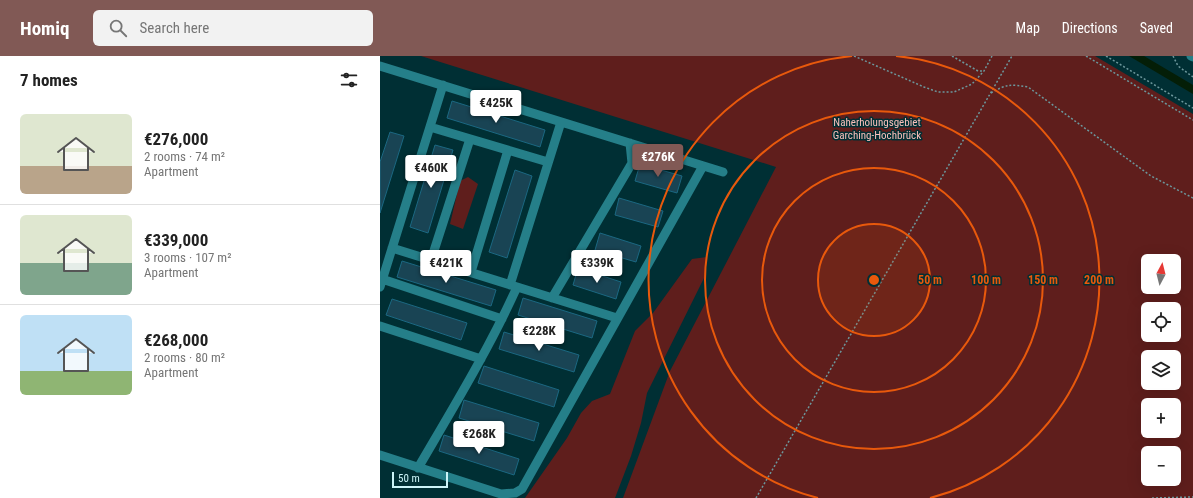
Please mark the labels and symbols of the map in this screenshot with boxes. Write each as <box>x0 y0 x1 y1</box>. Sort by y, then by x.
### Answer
pin: €425K <box>468 90 524 124</box>
park label: Naherholungsgebiet Garching-Hochbrück <box>833 116 921 142</box>
pin: €276K <box>630 144 686 178</box>
pin: €460K <box>403 155 459 189</box>
pin: €421K <box>418 250 474 284</box>
pin: €339K <box>569 250 625 284</box>
north arrow <box>1141 254 1181 294</box>
centre of rings <box>867 273 881 287</box>
text: 50 m <box>918 273 942 287</box>
text: 100 m <box>971 273 1001 287</box>
text: 150 m <box>1028 273 1058 287</box>
text: 200 m <box>1084 273 1114 287</box>
pin: €228K <box>511 318 567 352</box>
pin: €268K <box>451 421 507 455</box>
scale bar <box>392 470 448 489</box>

